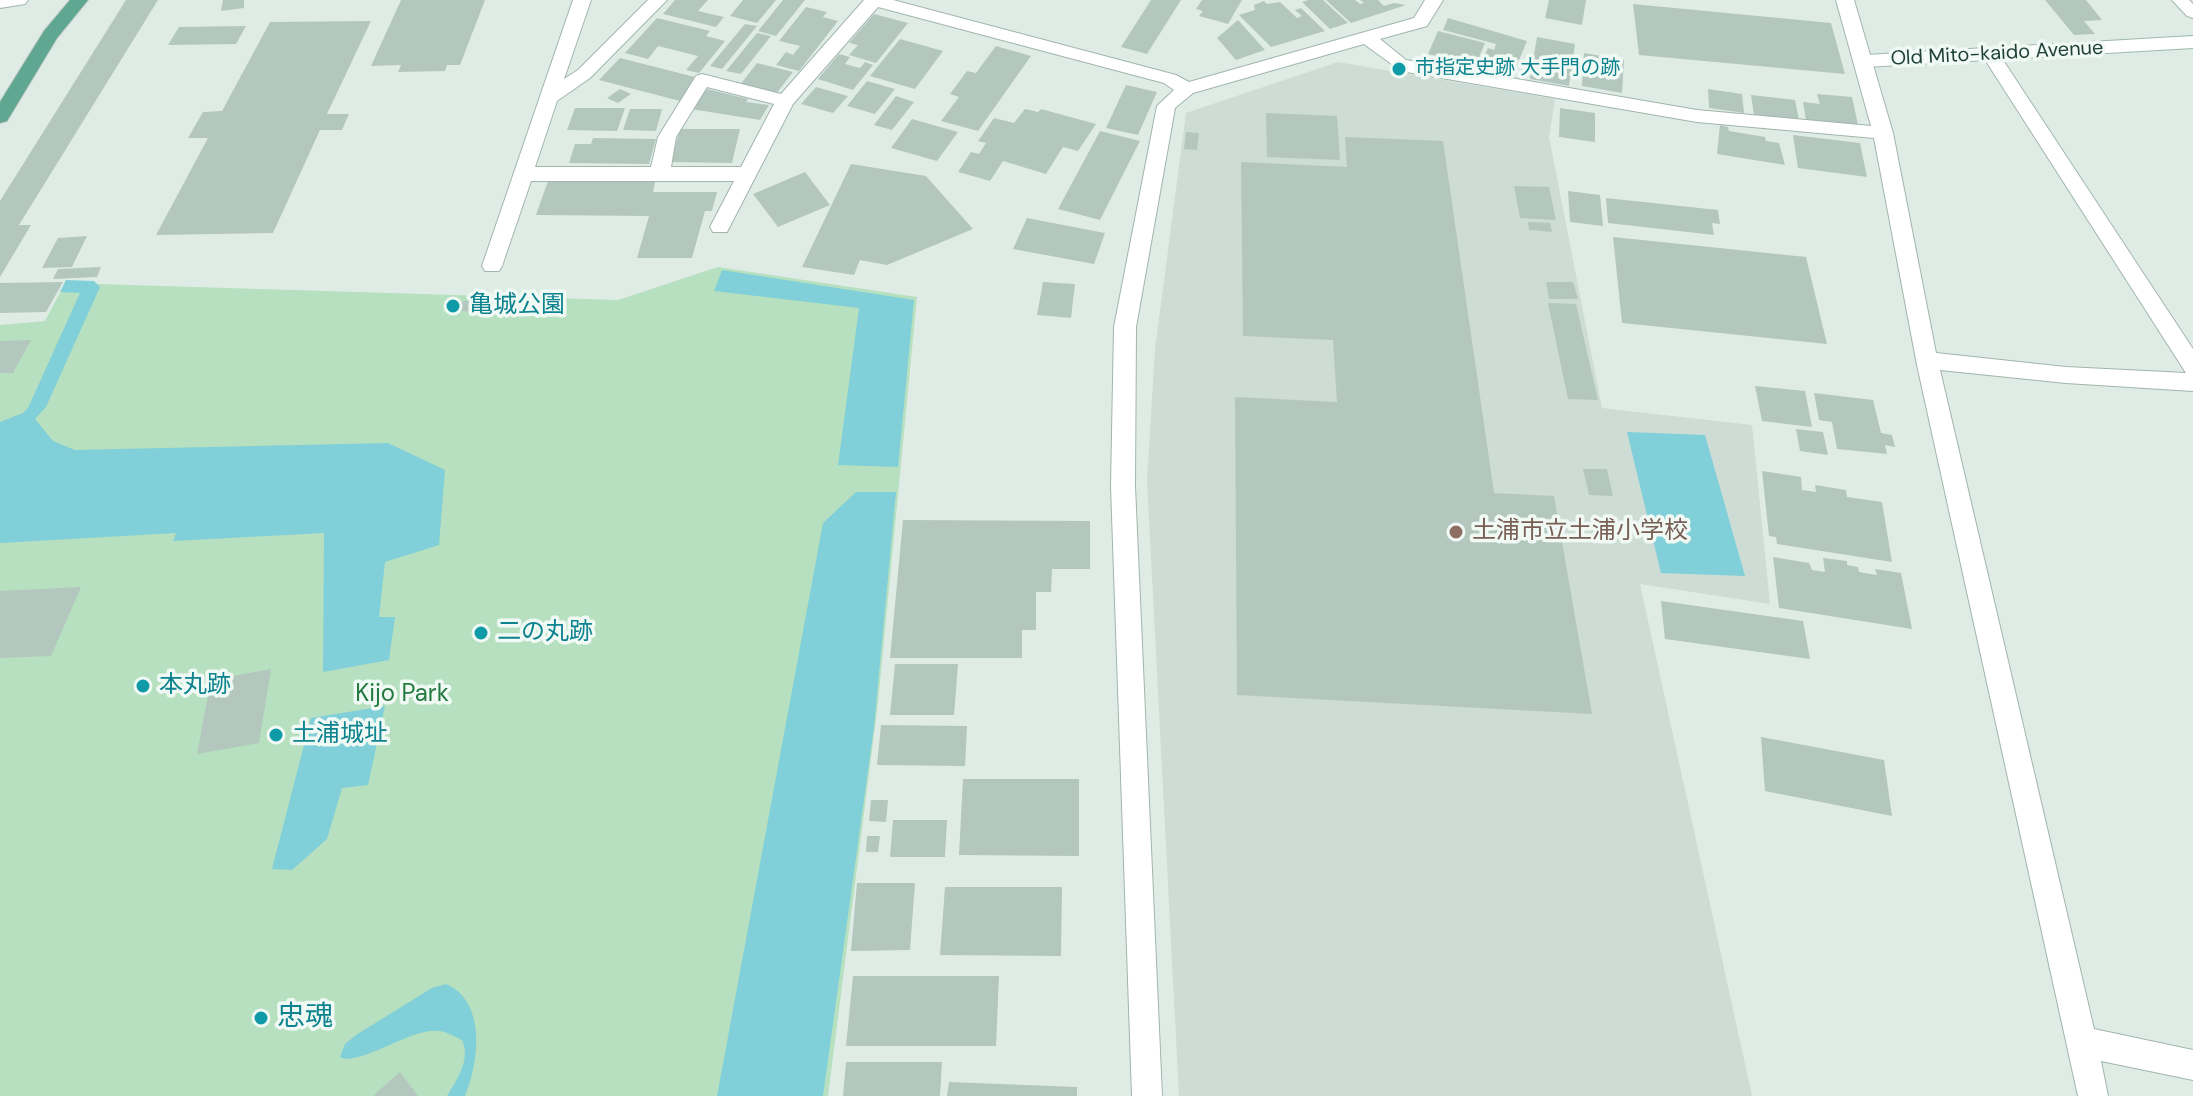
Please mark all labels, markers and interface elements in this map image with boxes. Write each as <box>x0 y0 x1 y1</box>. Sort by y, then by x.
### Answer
street label: Old Mito-kaido Avenue <box>1890 36 2104 72</box>
place label: 市指定史跡 大手門の跡 <box>1415 57 1620 81</box>
marker: 市指定史跡 大手門の跡 <box>1390 60 1408 78</box>
place label: 亀城公園 <box>469 292 565 320</box>
marker: 亀城公園 <box>444 297 462 315</box>
place label: 土浦市立土浦小学校 <box>1472 518 1688 546</box>
marker: 土浦市立土浦小学校 <box>1447 523 1465 541</box>
place label: 二の丸跡 <box>497 619 593 647</box>
marker: 二の丸跡 <box>472 624 490 642</box>
place label: 本丸跡 <box>159 672 231 700</box>
marker: 本丸跡 <box>134 677 152 695</box>
park label: Kijo Park <box>355 681 449 709</box>
place label: 土浦城址 <box>292 721 388 749</box>
marker: 土浦城址 <box>267 726 285 744</box>
place label: 忠魂 <box>277 1001 333 1035</box>
marker: 忠魂 <box>252 1009 270 1027</box>

